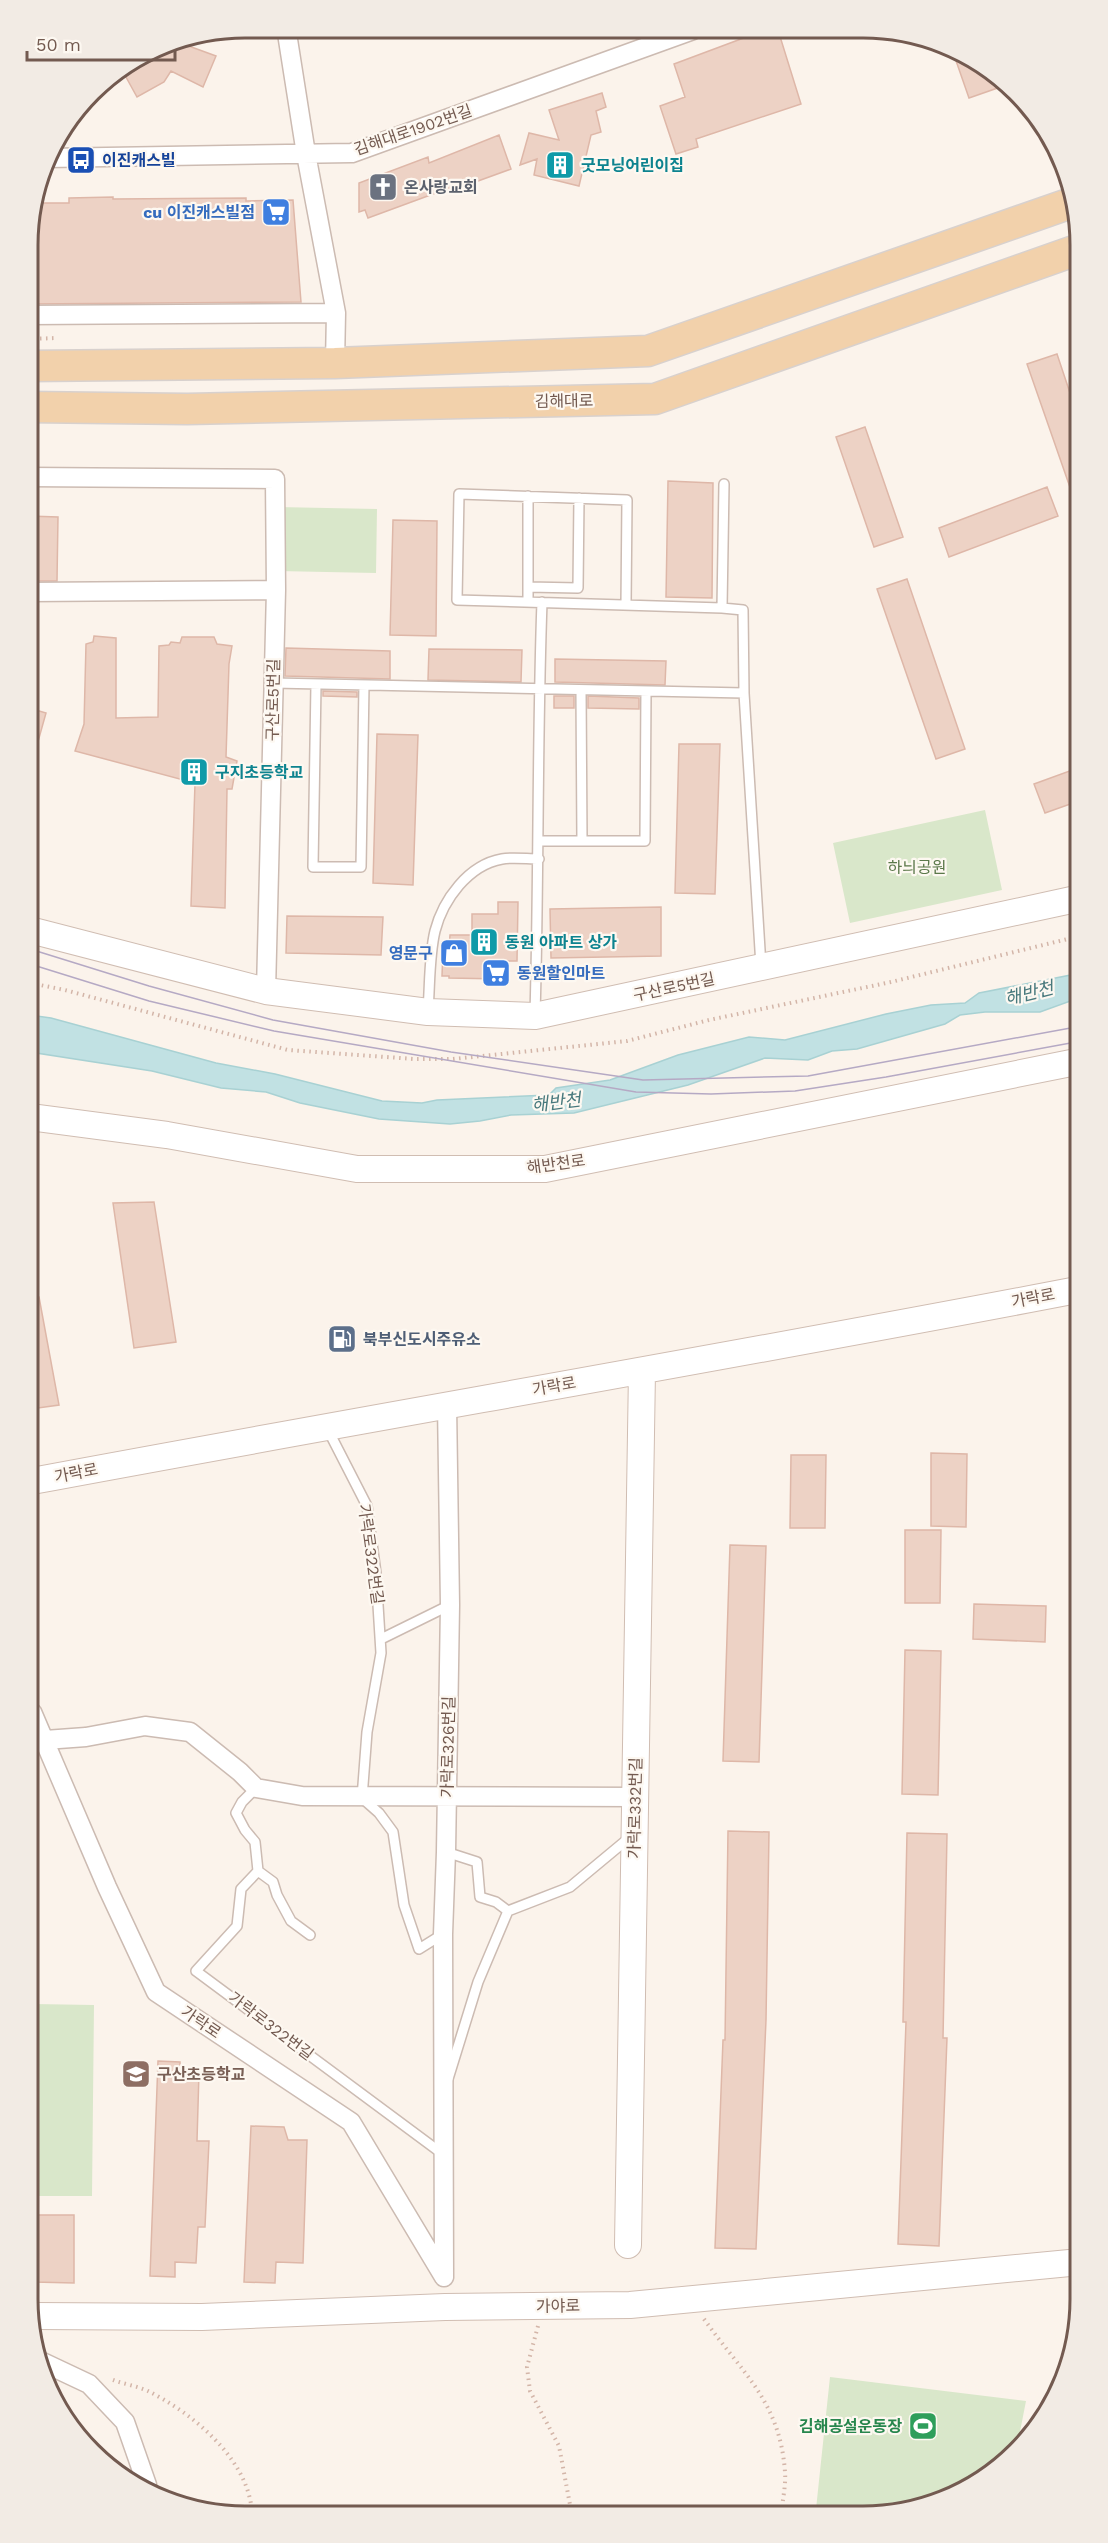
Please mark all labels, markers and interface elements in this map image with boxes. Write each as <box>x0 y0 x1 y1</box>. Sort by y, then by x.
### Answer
scale bar <box>27 24 176 62</box>
text: 50 m <box>36 34 81 55</box>
street label: 김해대로1902번길 <box>351 101 475 159</box>
bus stop icon: 이진캐스빌 <box>65 144 97 176</box>
building icon: 굿모닝어린이집 <box>544 149 576 181</box>
place label: 이진캐스빌 <box>102 151 176 170</box>
place label: 굿모닝어린이집 <box>581 156 684 175</box>
church icon: 온사랑교회 <box>367 171 399 203</box>
place label: 온사랑교회 <box>404 178 478 197</box>
supermarket icon: cu 이진캐스빌점 <box>260 196 292 228</box>
place label: cu 이진캐스빌점 <box>143 203 255 222</box>
street label: 김해대로 <box>534 391 594 411</box>
street label: 구산로5번길 <box>263 658 283 742</box>
building icon: 구지초등학교 <box>178 756 210 788</box>
place label: 구지초등학교 <box>215 763 304 782</box>
park label: 하늬공원 <box>888 858 946 877</box>
building icon: 동원 아파트 상가 <box>468 926 500 958</box>
place label: 동원 아파트 상가 <box>505 933 617 952</box>
shop icon: 영문구 <box>438 937 470 969</box>
place label: 영문구 <box>389 944 433 963</box>
supermarket icon: 동원할인마트 <box>480 957 512 989</box>
place label: 동원할인마트 <box>517 964 606 983</box>
street label: 구산로5번길 <box>631 969 717 1005</box>
water label: 해반천 <box>1002 976 1058 1009</box>
water label: 해반천 <box>530 1088 584 1115</box>
street label: 해반천로 <box>526 1150 587 1178</box>
street label: 가락로 <box>1010 1284 1057 1312</box>
fuel station icon: 북부신도시주유소 <box>326 1323 358 1355</box>
place label: 북부신도시주유소 <box>363 1330 481 1349</box>
street label: 가락로 <box>531 1373 578 1399</box>
street label: 가락로 <box>53 1459 100 1487</box>
street label: 가락로322번길 <box>355 1502 387 1606</box>
street label: 가락로326번길 <box>438 1696 458 1798</box>
street label: 가락로332번길 <box>625 1757 645 1859</box>
street label: 가락로322번길 <box>225 1988 317 2064</box>
street label: 가락로 <box>177 2002 225 2042</box>
school or university icon: 구산초등학교 <box>120 2058 152 2090</box>
place label: 구산초등학교 <box>157 2065 246 2084</box>
street label: 가야로 <box>536 2296 581 2316</box>
sports icon: 김해공설운동장 <box>907 2410 939 2442</box>
place label: 김해공설운동장 <box>799 2417 902 2436</box>

